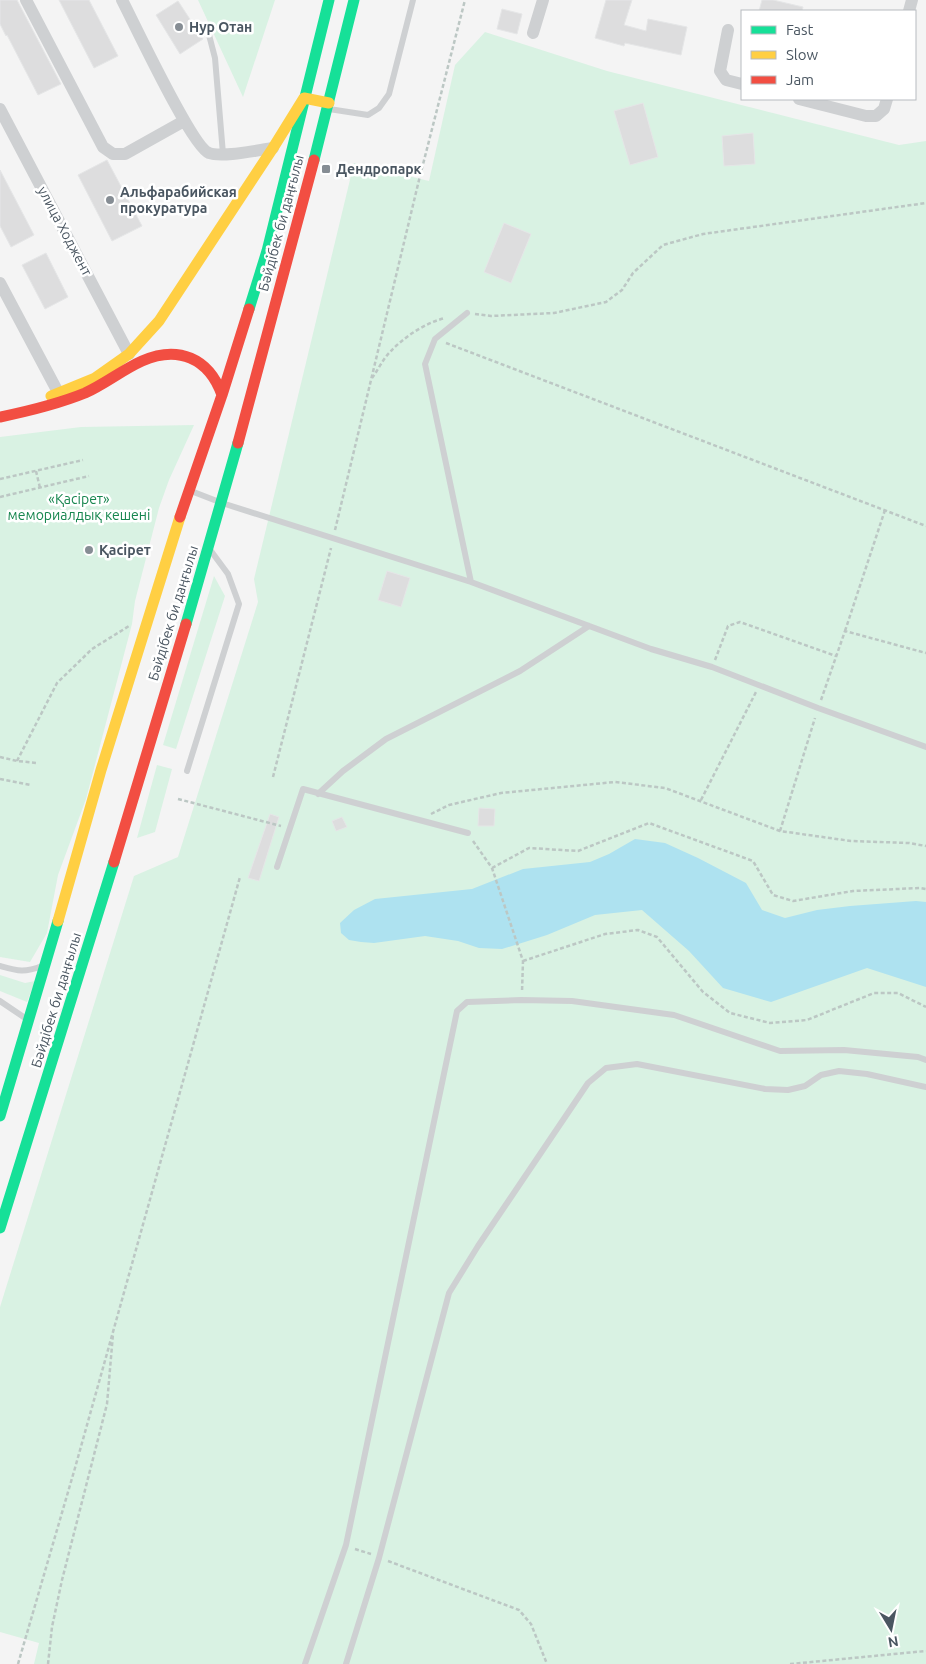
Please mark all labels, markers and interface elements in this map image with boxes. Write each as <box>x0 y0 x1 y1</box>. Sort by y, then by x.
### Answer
legend <box>741 10 916 100</box>
place label: Нур Отан <box>189 19 252 35</box>
marker: Нур Отан <box>173 21 185 33</box>
text: Fast <box>786 21 814 38</box>
text: Slow <box>786 46 819 63</box>
text: Jam <box>786 71 814 88</box>
street label: Бәйдібек би даңғылы <box>255 153 307 293</box>
place label: Дендропарк <box>336 161 422 177</box>
marker: Дендропарк <box>320 163 332 175</box>
street label: улица Ходжент <box>35 184 95 278</box>
place label: Альфарабийская прокуратура <box>120 184 237 216</box>
marker: Альфарабийская прокуратура <box>104 194 116 206</box>
park label: «Қасірет» мемориалдық кешені <box>8 491 150 523</box>
place label: Қасірет <box>99 542 151 558</box>
street label: Бәйдібек би даңғылы <box>145 543 201 683</box>
marker: Қасірет <box>83 544 95 556</box>
street label: Бәйдібек би даңғылы <box>28 930 84 1070</box>
north arrow <box>866 1604 916 1654</box>
text: N <box>887 1633 900 1651</box>

